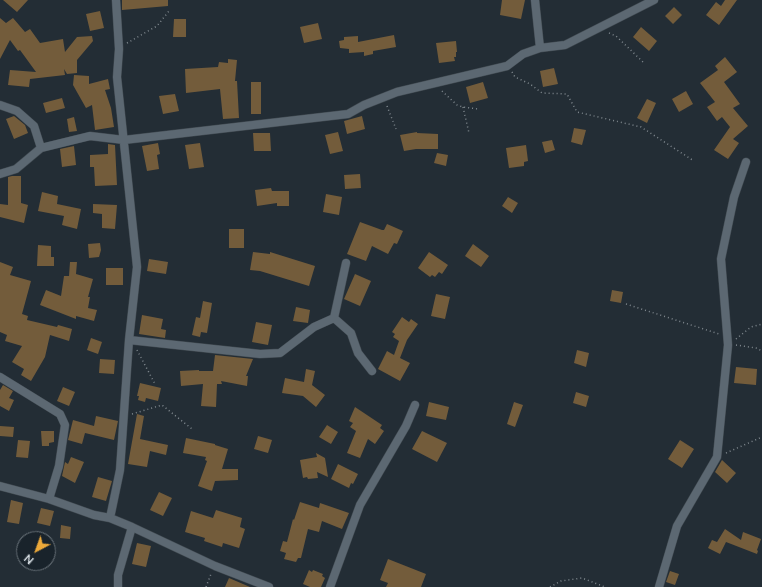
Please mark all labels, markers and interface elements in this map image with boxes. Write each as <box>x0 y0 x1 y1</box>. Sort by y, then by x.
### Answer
north arrow <box>16 531 56 571</box>
text: N <box>21 551 37 567</box>

